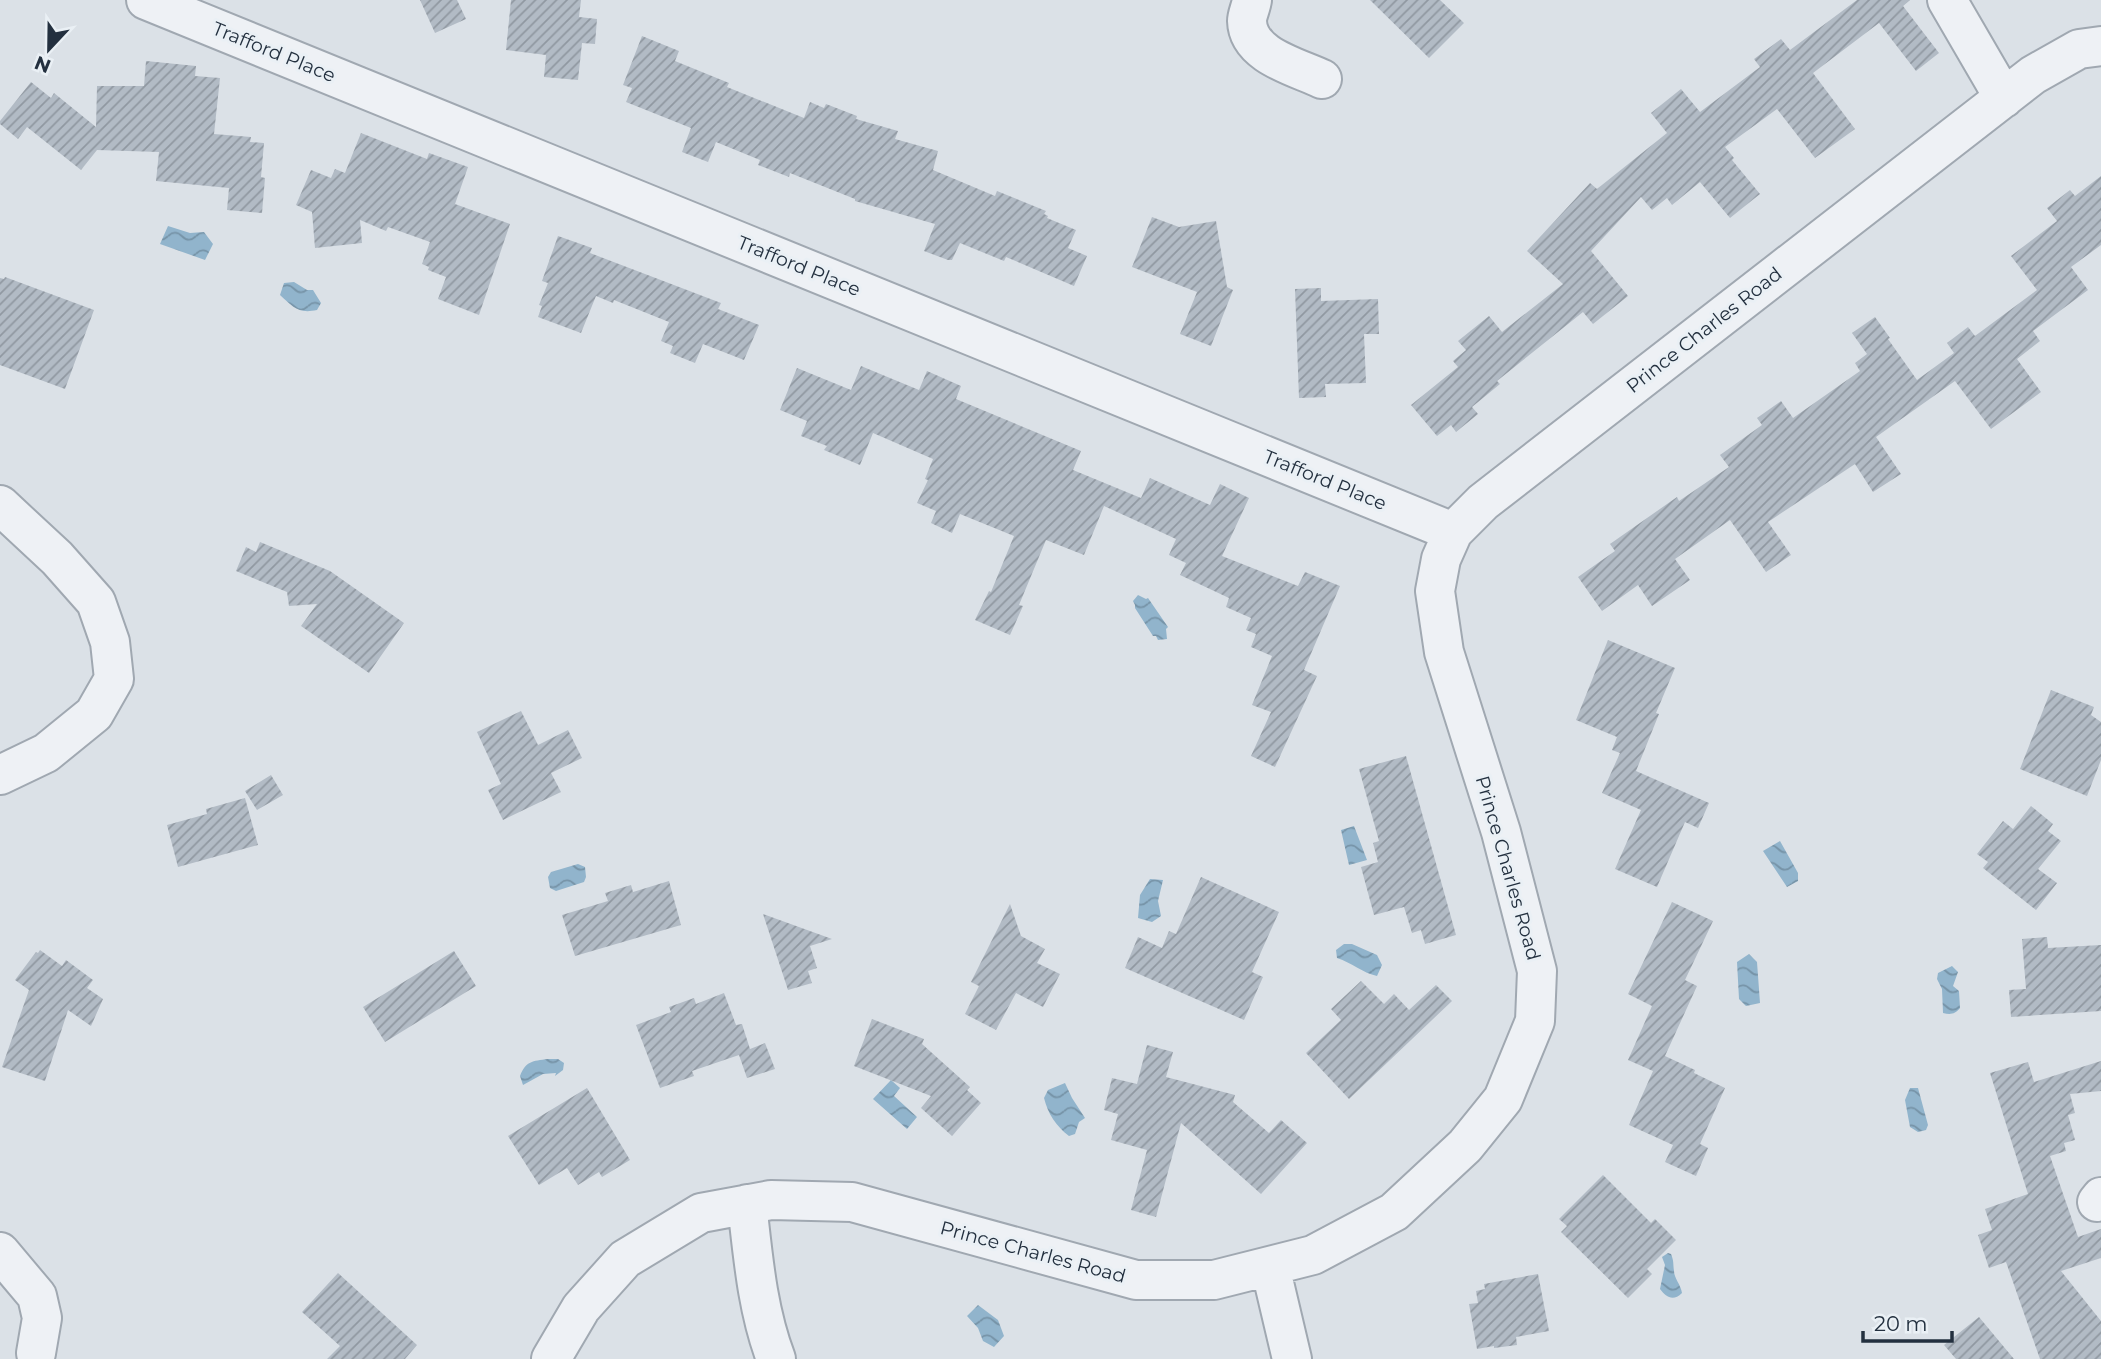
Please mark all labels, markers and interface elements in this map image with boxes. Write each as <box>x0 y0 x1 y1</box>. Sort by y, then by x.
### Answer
north arrow <box>14 14 84 84</box>
street label: Trafford Place <box>209 17 339 87</box>
text: N <box>31 51 54 78</box>
street label: Trafford Place <box>734 231 864 301</box>
street label: Prince Charles Road <box>1622 262 1786 398</box>
street label: Trafford Place <box>1260 445 1390 515</box>
street label: Prince Charles Road <box>1471 773 1545 963</box>
street label: Prince Charles Road <box>938 1216 1128 1288</box>
scale bar <box>1863 1300 1952 1344</box>
text: 20 m <box>1874 1311 1928 1336</box>

